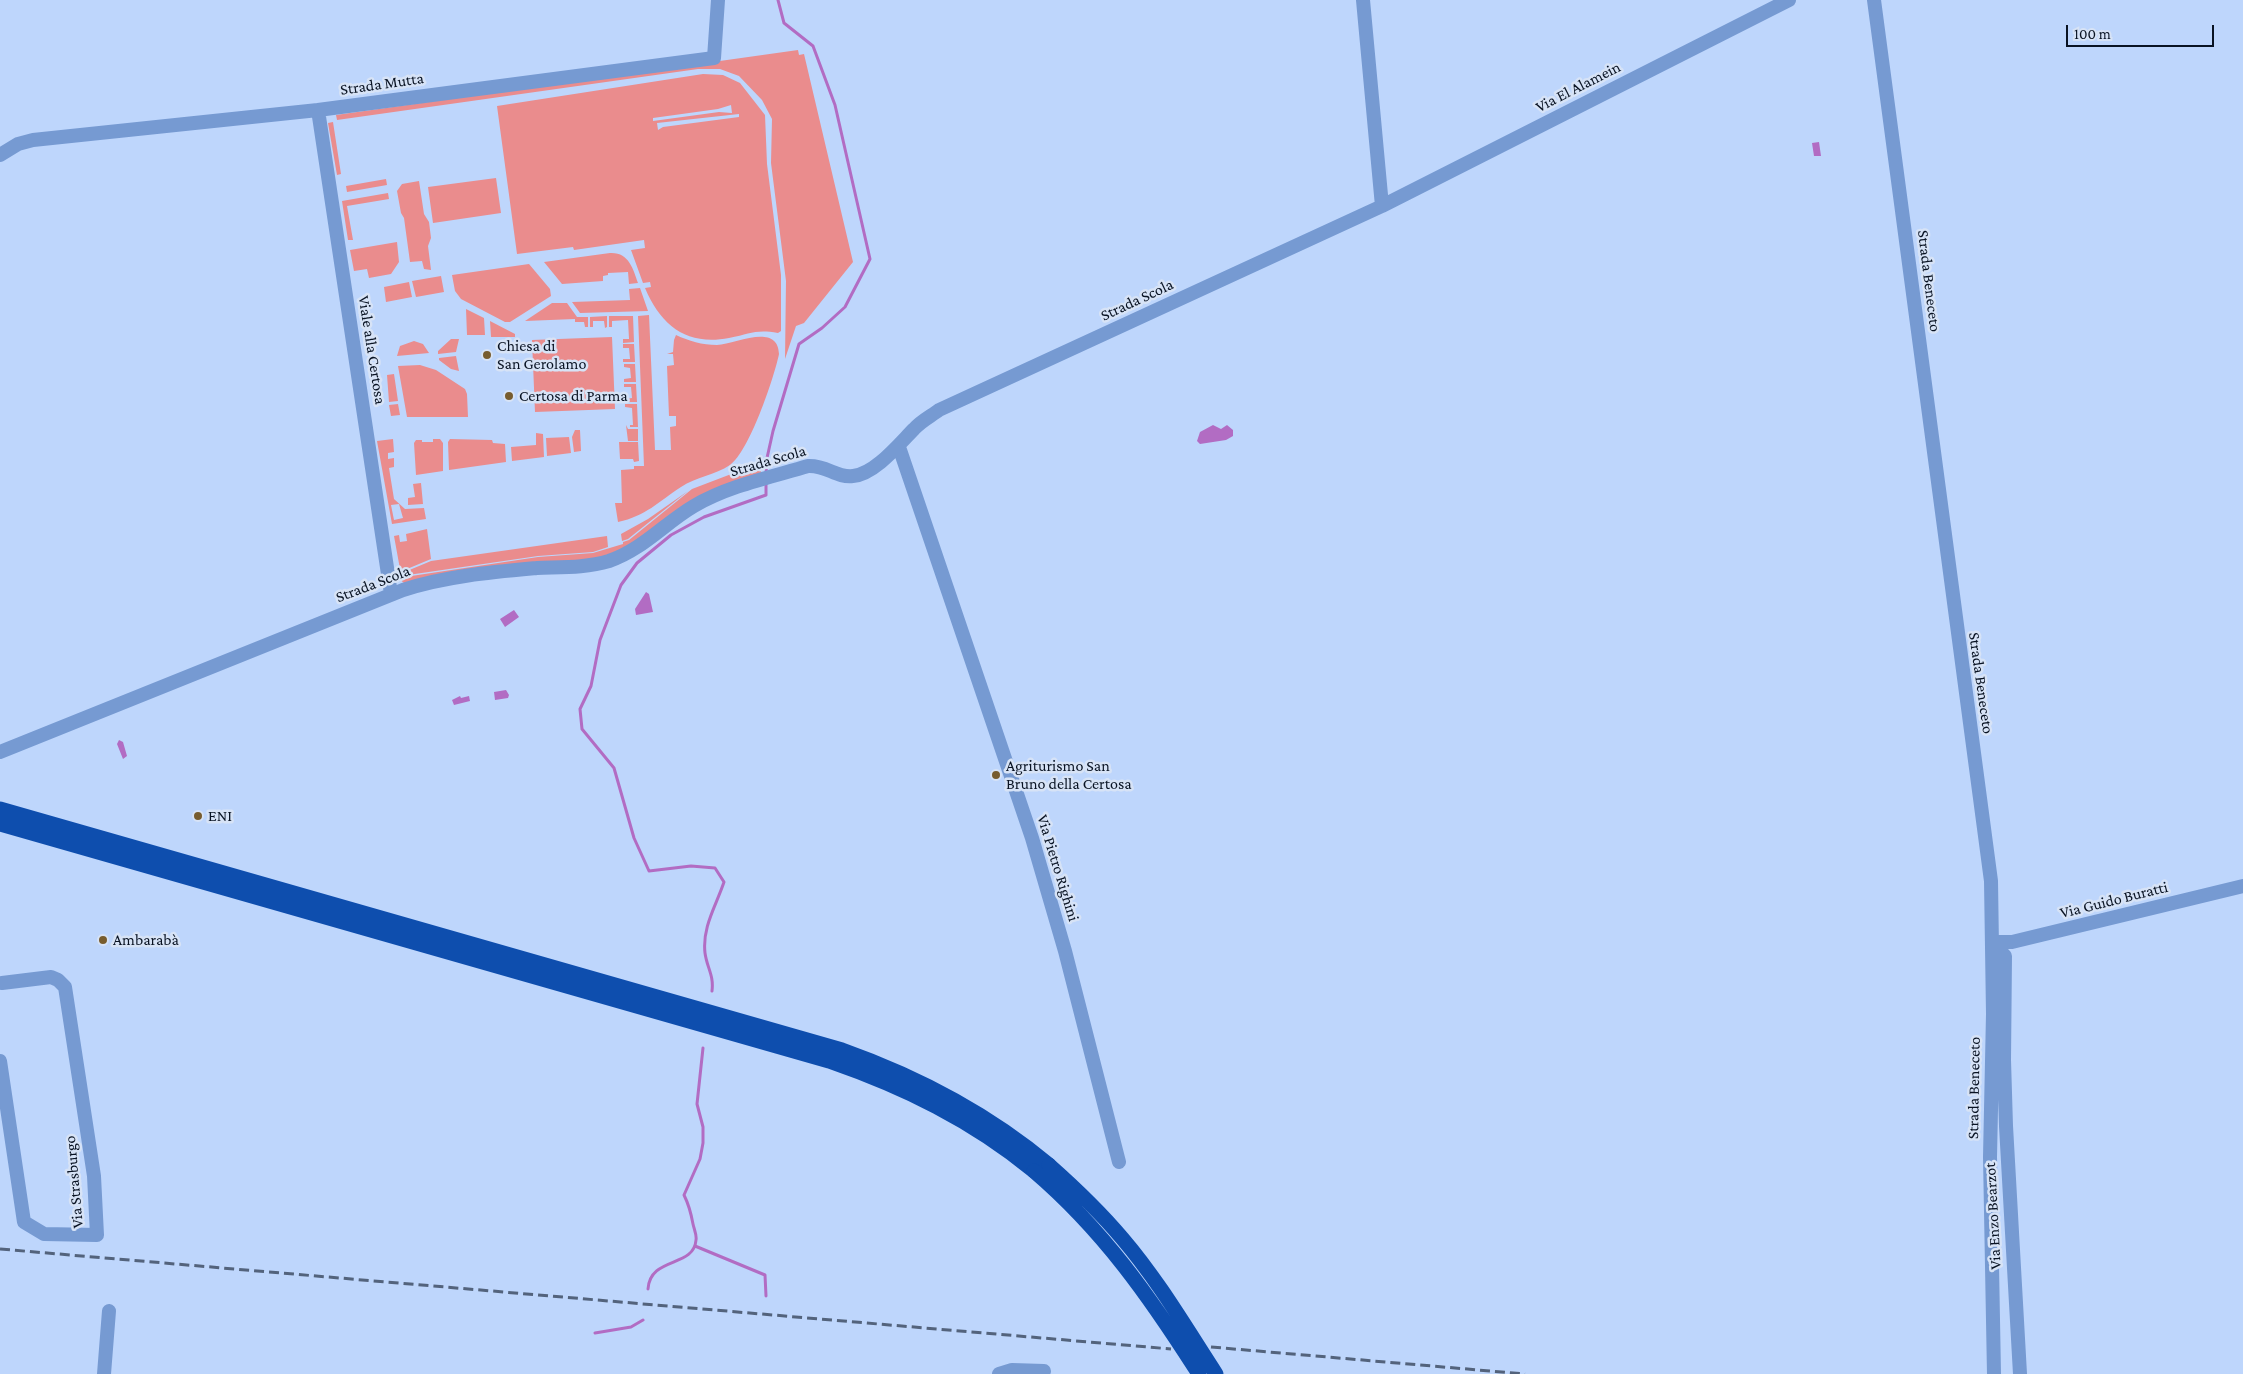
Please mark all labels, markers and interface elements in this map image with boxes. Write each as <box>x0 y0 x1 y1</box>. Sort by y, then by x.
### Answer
scale bar <box>2068 15 2216 47</box>
text: 100 m <box>2074 26 2111 42</box>
street label: Via El Alamein <box>1532 57 1624 117</box>
street label: Strada Mutta <box>339 69 425 99</box>
street label: Strada Beneceto <box>1913 229 1945 333</box>
street label: Strada Scola <box>1098 275 1176 325</box>
street label: Viale alla Certosa <box>354 294 390 406</box>
place label: Chiesa di San Gerolamo <box>497 336 586 374</box>
marker: Chiesa di San Gerolamo <box>481 349 493 361</box>
place label: Certosa di Parma <box>519 386 628 406</box>
marker: Certosa di Parma <box>503 390 515 402</box>
street label: Strada Scola <box>728 441 808 481</box>
street label: Strada Scola <box>333 561 413 607</box>
street label: Strada Beneceto <box>1964 631 1998 735</box>
place label: Agriturismo San Bruno della Certosa <box>1006 756 1132 794</box>
marker: Agriturismo San Bruno della Certosa <box>990 769 1002 781</box>
place label: ENI <box>208 806 232 826</box>
marker: ENI <box>192 810 204 822</box>
street label: Via Pietro Righini <box>1033 812 1083 924</box>
street label: Via Guido Buratti <box>2058 877 2170 923</box>
place label: Ambarabà <box>113 930 179 950</box>
marker: Ambarabà <box>97 934 109 946</box>
street label: Strada Beneceto <box>1964 1037 1984 1139</box>
street label: Via Strasburgo <box>60 1135 88 1229</box>
street label: Via Enzo Bearzot <box>1981 1162 2005 1270</box>

